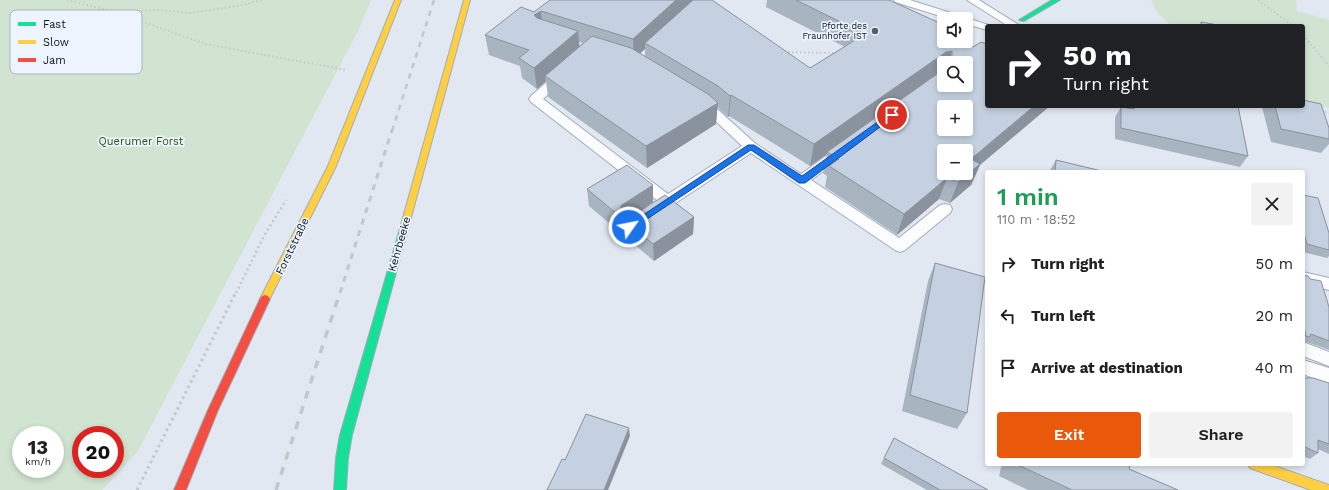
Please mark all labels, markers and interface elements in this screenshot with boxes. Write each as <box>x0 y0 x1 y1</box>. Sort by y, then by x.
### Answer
legend <box>10 10 142 74</box>
map controls <box>937 12 973 180</box>
button: sound <box>937 12 973 48</box>
text: Fast <box>43 18 66 31</box>
place label: Pforte des Fraunhofer IST <box>802 21 868 41</box>
marker: Pforte des Fraunhofer IST <box>870 26 880 36</box>
text: Slow <box>43 36 69 49</box>
text: 50 m <box>1063 39 1132 72</box>
icon: right <box>997 40 1049 92</box>
text: Jam <box>43 54 66 67</box>
button: search <box>937 56 973 92</box>
text: Turn right <box>1063 73 1149 94</box>
pin <box>875 98 909 132</box>
button: + <box>937 100 973 136</box>
icon: arrive <box>881 104 903 126</box>
park label: Querumer Forst <box>99 135 184 148</box>
button: − <box>937 144 973 180</box>
text: 1 min <box>997 183 1059 211</box>
button: close <box>1251 183 1293 225</box>
position arrow <box>608 206 650 248</box>
text: 110 m · 18:52 <box>997 212 1076 227</box>
street label: Kehrbeeke <box>385 215 413 273</box>
street label: Forststraße <box>273 216 312 277</box>
icon: right <box>997 253 1019 275</box>
text: Turn right <box>1031 255 1104 273</box>
text: 50 m <box>1256 255 1293 273</box>
icon: left <box>997 305 1019 327</box>
text: Turn left <box>1031 307 1095 325</box>
text: 20 m <box>1256 307 1293 325</box>
icon: arrive <box>997 357 1019 379</box>
text: Arrive at destination <box>1031 359 1183 377</box>
text: 40 m <box>1255 359 1293 377</box>
button: Exit <box>997 412 1141 458</box>
button: Share <box>1149 412 1293 458</box>
speed limit sign: 20 <box>72 426 124 478</box>
text: 13 <box>28 435 48 459</box>
text: km/h <box>25 456 51 467</box>

